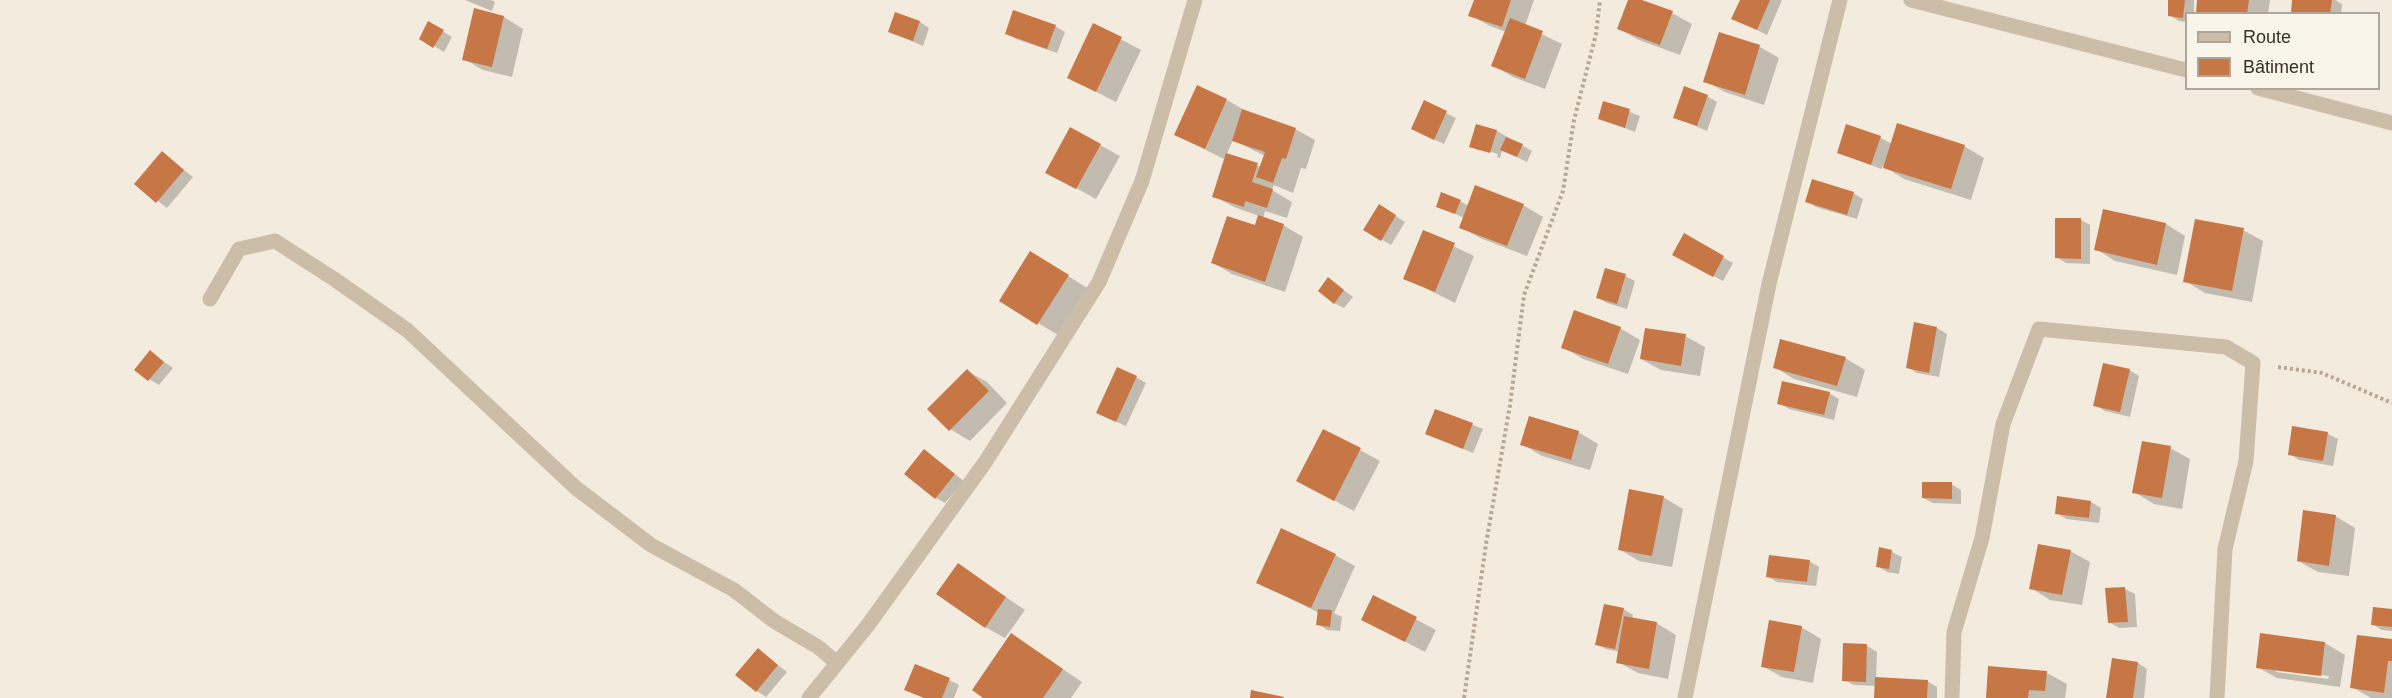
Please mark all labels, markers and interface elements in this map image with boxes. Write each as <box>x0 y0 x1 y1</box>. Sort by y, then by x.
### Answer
legend <box>2185 12 2380 90</box>
text: Route <box>2243 27 2291 47</box>
text: Bâtiment <box>2243 57 2314 77</box>

